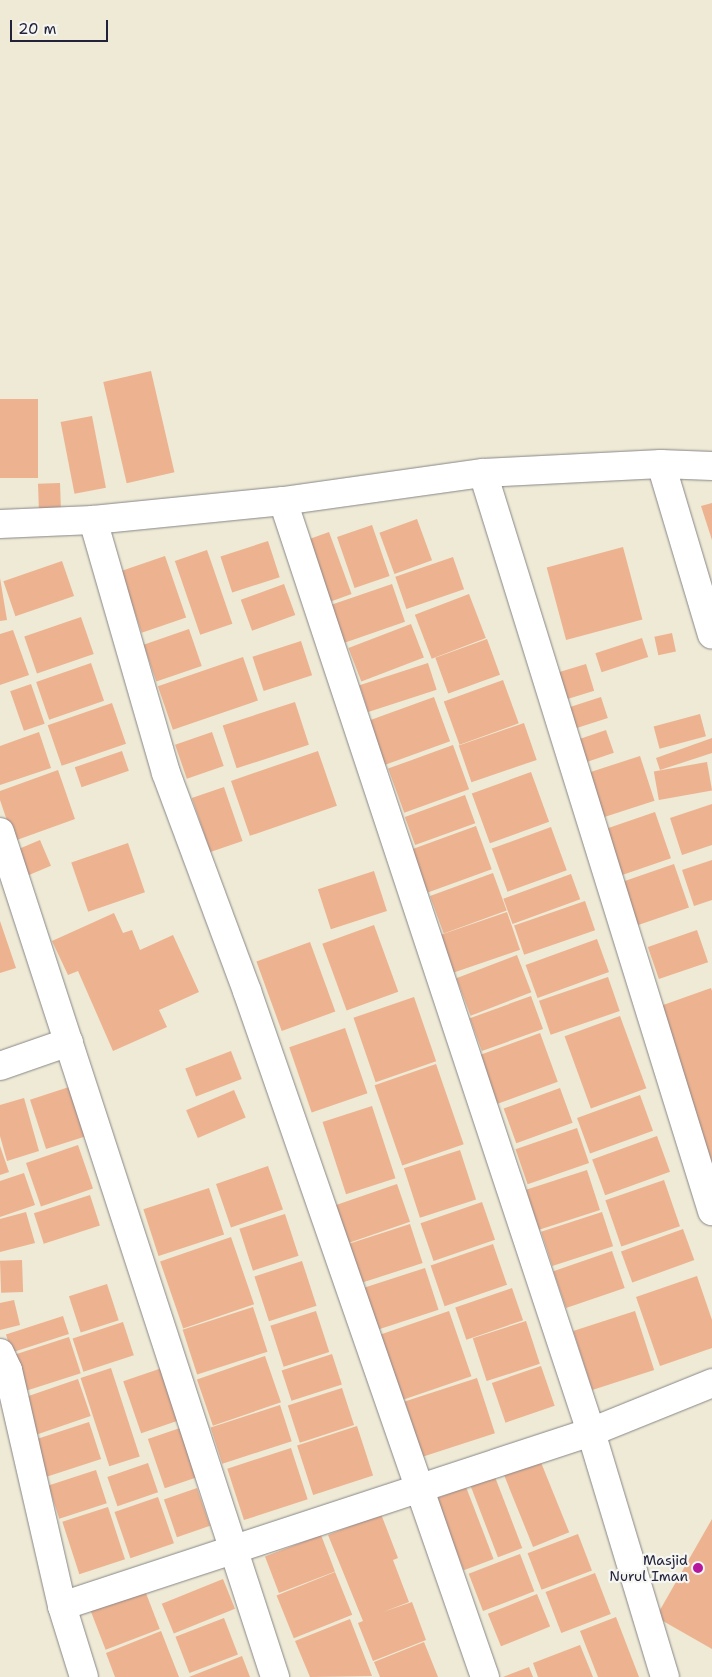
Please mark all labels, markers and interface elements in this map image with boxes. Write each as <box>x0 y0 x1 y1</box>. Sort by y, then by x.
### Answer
scale bar <box>12 10 110 42</box>
text: 20 m <box>18 19 57 39</box>
place label: Masjid Nurul Iman <box>609 1552 688 1584</box>
marker: Masjid Nurul Iman <box>692 1562 704 1574</box>

